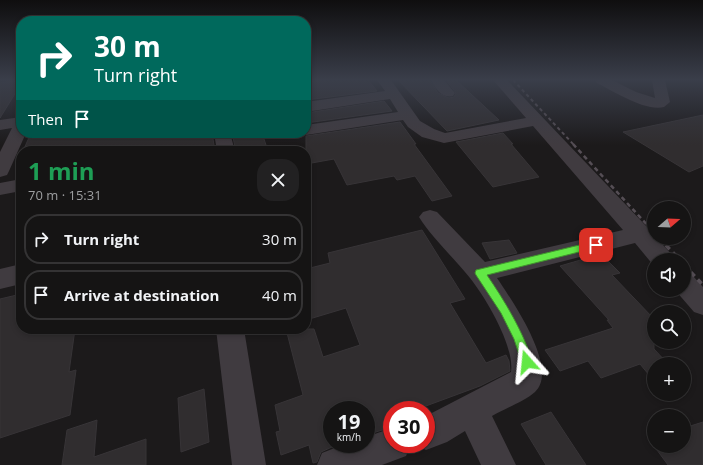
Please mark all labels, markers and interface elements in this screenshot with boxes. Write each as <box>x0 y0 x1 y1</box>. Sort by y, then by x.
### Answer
text: 30 m <box>94 27 161 65</box>
icon: right <box>28 32 80 84</box>
text: Turn right <box>94 63 177 87</box>
icon: arrive <box>71 108 93 130</box>
text: Then <box>28 109 63 129</box>
text: 1 min <box>28 154 95 187</box>
button: close <box>257 159 299 201</box>
text: 70 m · 15:31 <box>28 186 102 204</box>
north arrow <box>647 201 691 245</box>
map controls <box>647 201 691 453</box>
icon: right <box>30 228 52 250</box>
pin <box>579 228 613 262</box>
text: Turn right <box>64 229 139 249</box>
text: 30 m <box>262 229 297 249</box>
icon: arrive <box>585 234 607 256</box>
button: sound <box>647 253 691 297</box>
icon: arrive <box>30 284 52 306</box>
text: Arrive at destination <box>64 285 219 305</box>
text: 40 m <box>262 285 297 305</box>
button: search <box>647 305 691 349</box>
position arrow <box>506 341 548 383</box>
button: + <box>647 357 691 401</box>
speed limit sign: 30 <box>383 401 435 453</box>
text: 19 <box>338 408 360 435</box>
button: − <box>647 409 691 453</box>
text: km/h <box>337 430 361 444</box>

